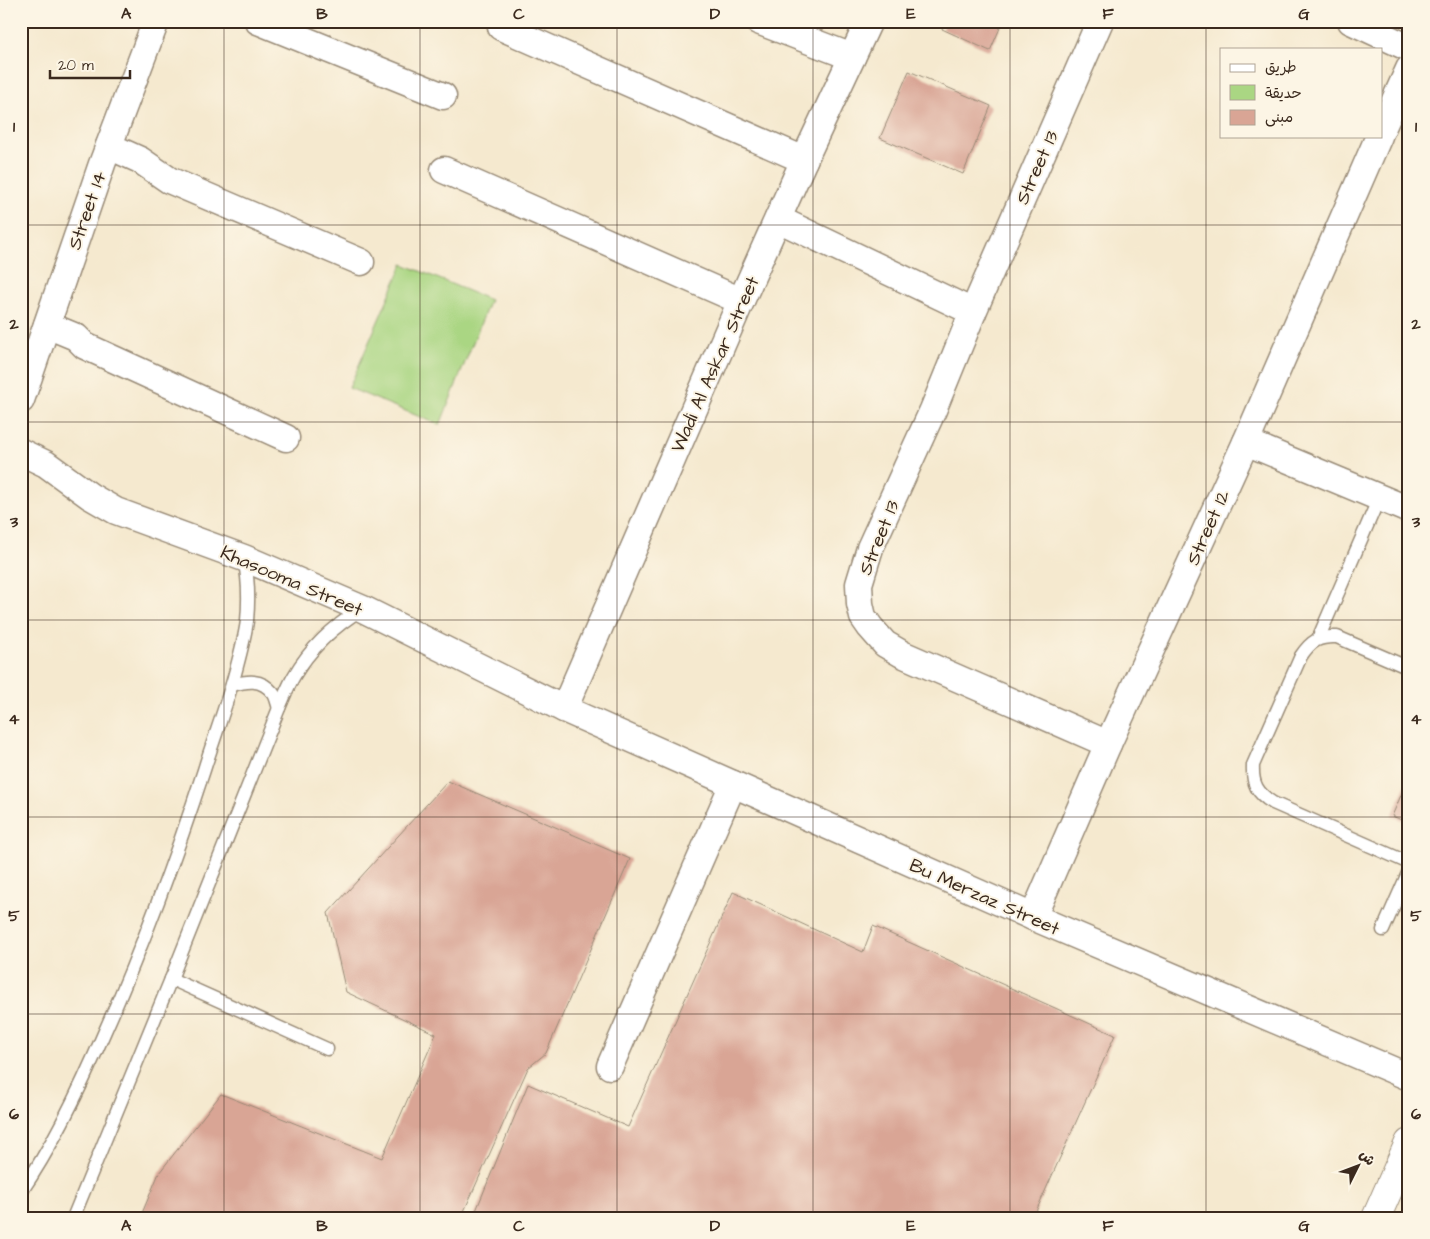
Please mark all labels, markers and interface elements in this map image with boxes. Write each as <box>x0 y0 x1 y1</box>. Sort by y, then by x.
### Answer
text: A <box>121 3 132 25</box>
text: B <box>316 3 328 25</box>
text: C <box>513 3 525 25</box>
text: D <box>710 3 721 25</box>
text: E <box>906 3 916 25</box>
text: F <box>1102 3 1114 25</box>
text: G <box>1298 3 1310 25</box>
scale bar <box>50 48 130 80</box>
legend <box>1220 48 1382 138</box>
text: 20 m <box>58 55 94 76</box>
text: طريق <box>1265 57 1297 78</box>
text: حديقة <box>1265 83 1302 104</box>
text: مبنى <box>1265 107 1293 128</box>
text: 1 <box>13 116 16 138</box>
text: 1 <box>1415 116 1418 138</box>
street label: Street 13 <box>1009 126 1066 209</box>
street label: Street 14 <box>61 167 113 253</box>
street label: Wadi Al Askar Street <box>664 272 767 457</box>
text: 2 <box>8 313 19 335</box>
text: 2 <box>1410 313 1421 335</box>
street label: Street 12 <box>1180 486 1237 569</box>
street label: Street 13 <box>852 496 907 579</box>
text: 3 <box>9 511 19 533</box>
text: 3 <box>1411 511 1421 533</box>
street label: Khasooma Street <box>216 539 367 624</box>
text: 4 <box>9 708 20 730</box>
text: 4 <box>1411 708 1422 730</box>
street label: Bu Merzaz Street <box>905 852 1064 943</box>
text: 5 <box>8 905 20 927</box>
text: 5 <box>1410 905 1422 927</box>
text: 6 <box>9 1103 19 1125</box>
text: 6 <box>1411 1103 1421 1125</box>
north arrow <box>1332 1142 1382 1192</box>
text: ش <box>1354 1146 1380 1170</box>
text: A <box>121 1215 132 1237</box>
text: B <box>316 1215 328 1237</box>
text: C <box>513 1215 525 1237</box>
text: D <box>710 1215 721 1237</box>
text: E <box>906 1215 916 1237</box>
text: F <box>1102 1215 1114 1237</box>
text: G <box>1298 1215 1310 1237</box>

